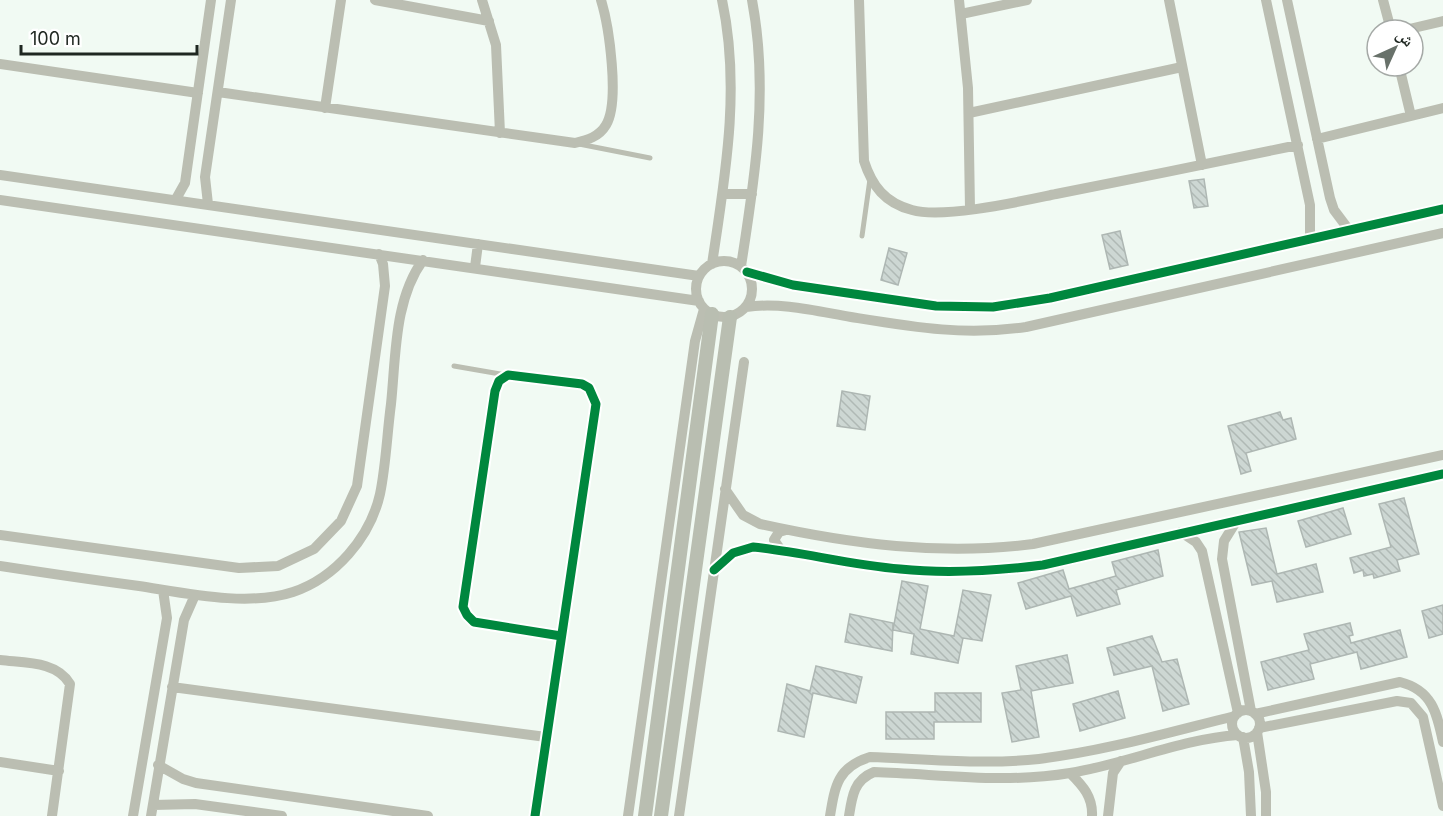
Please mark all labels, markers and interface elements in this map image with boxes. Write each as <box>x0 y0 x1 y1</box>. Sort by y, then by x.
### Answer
scale bar <box>21 18 196 56</box>
north arrow <box>1365 18 1425 78</box>
text: ش <box>1393 24 1419 50</box>
text: 100 m <box>30 28 81 49</box>

